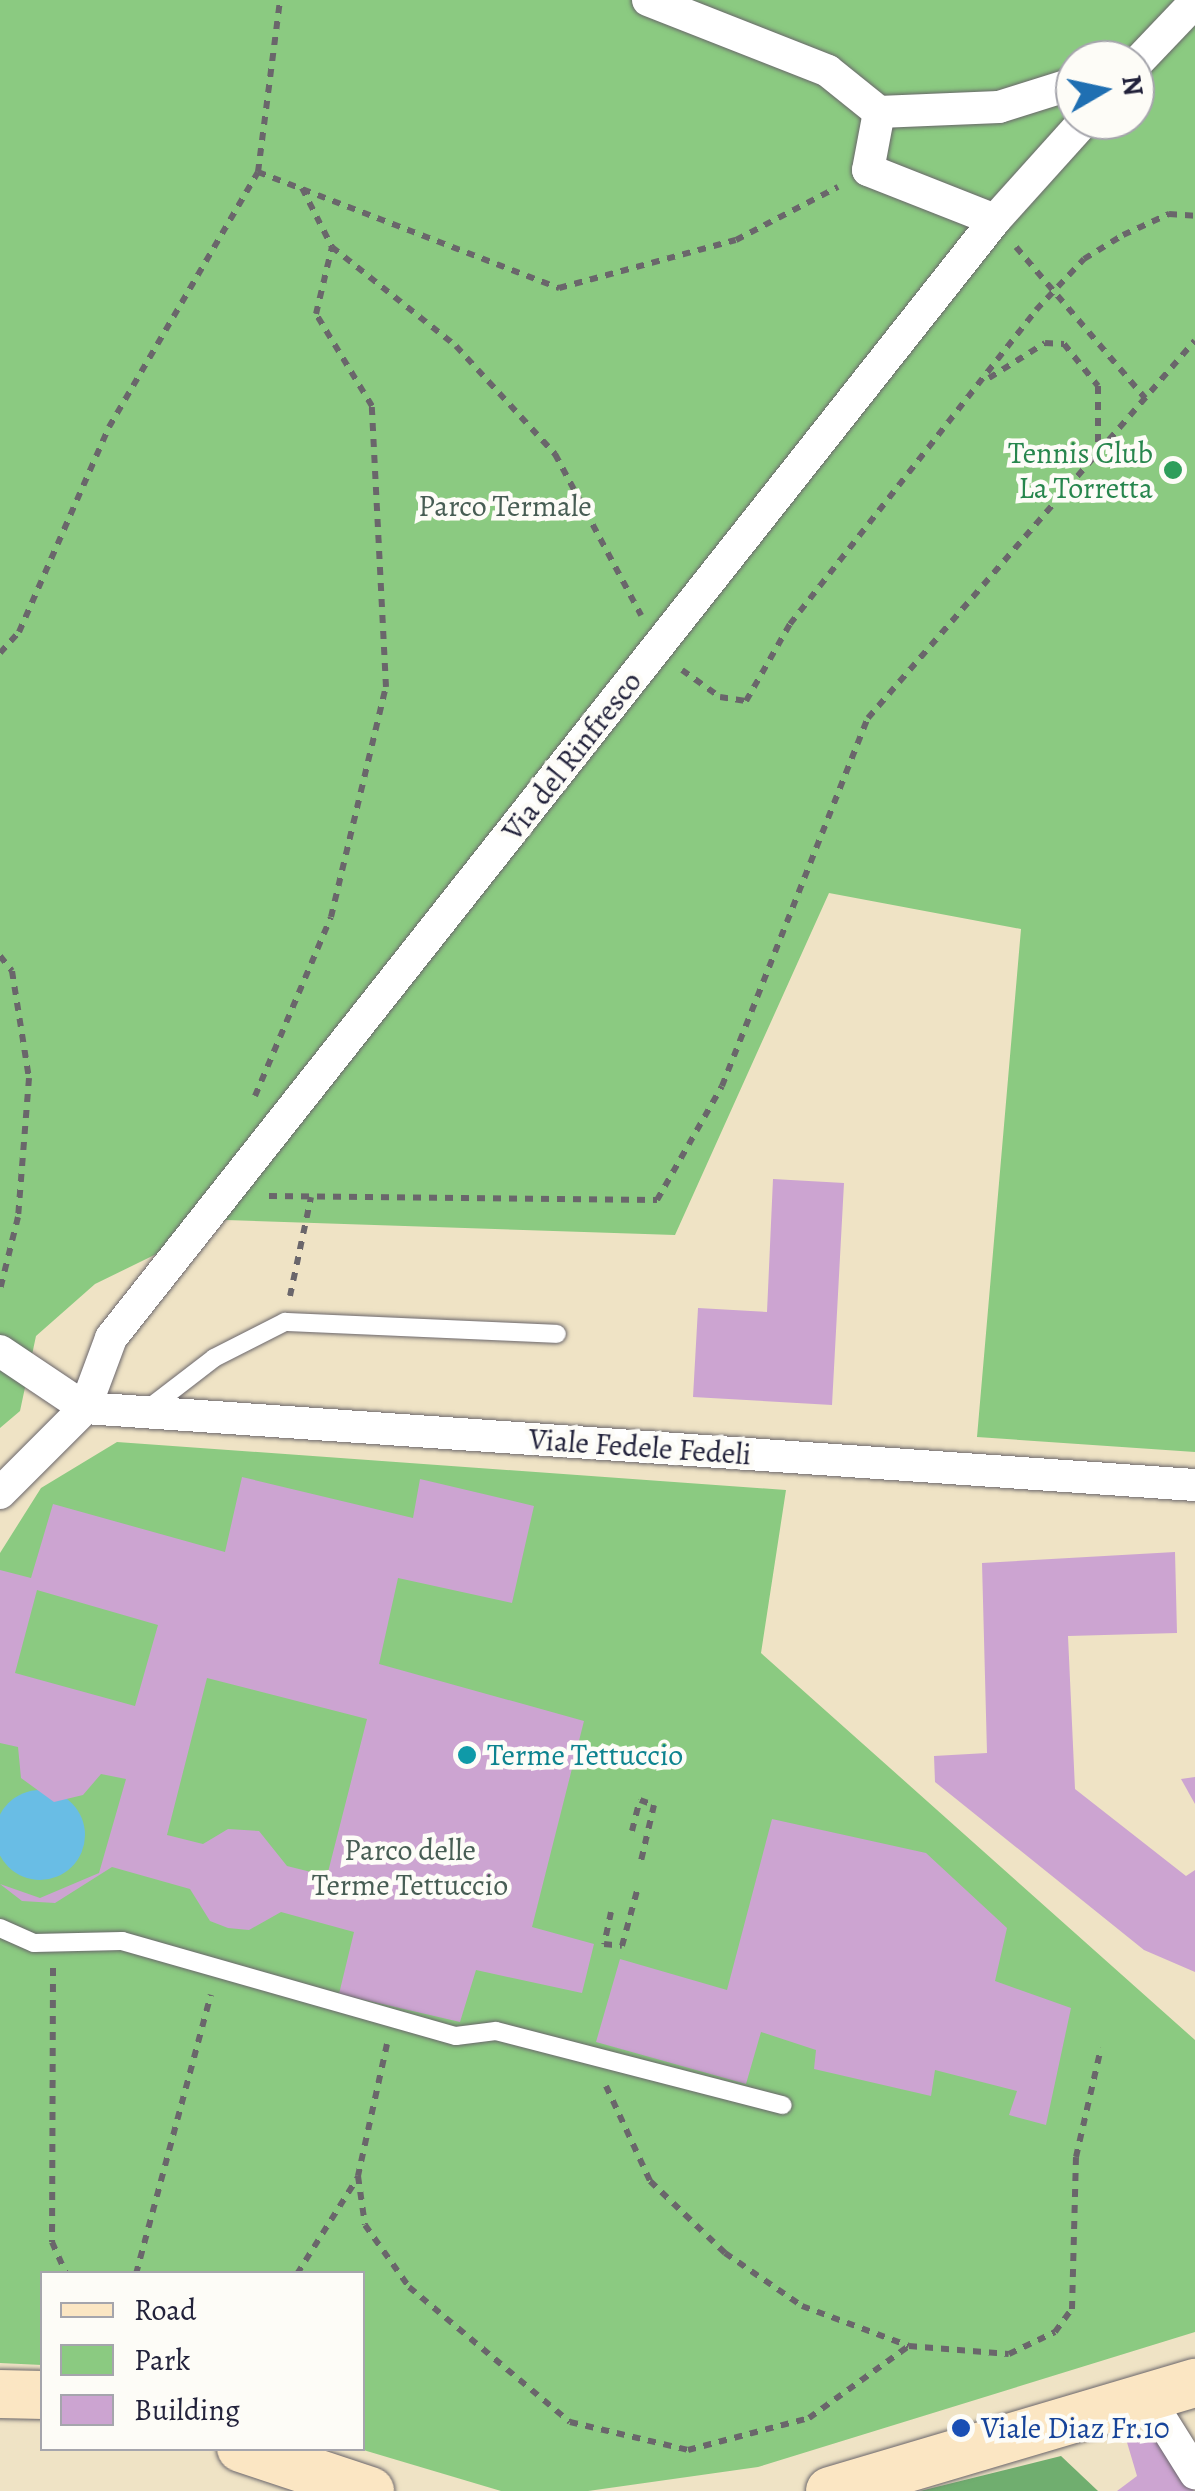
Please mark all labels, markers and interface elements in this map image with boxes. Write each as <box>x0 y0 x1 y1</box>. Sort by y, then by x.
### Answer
north arrow <box>1055 40 1155 140</box>
text: N <box>1112 73 1153 99</box>
place label: Tennis Club La Torretta <box>1008 435 1153 506</box>
marker: Tennis Club La Torretta <box>1162 459 1184 481</box>
park label: Parco Termale <box>418 488 592 524</box>
street label: Via del Rinfresco <box>495 664 649 848</box>
street label: Viale Fedele Fedeli <box>528 1421 752 1473</box>
place label: Terme Tettuccio <box>487 1737 683 1773</box>
marker: Terme Tettuccio <box>456 1744 478 1766</box>
park label: Parco delle Terme Tettuccio <box>312 1832 508 1902</box>
legend <box>40 2271 365 2451</box>
text: Road <box>134 2290 196 2330</box>
text: Park <box>134 2340 190 2380</box>
text: Building <box>134 2390 240 2430</box>
place label: Viale Diaz Fr.10 <box>981 2410 1170 2446</box>
marker: Viale Diaz Fr.10 <box>950 2417 972 2439</box>

